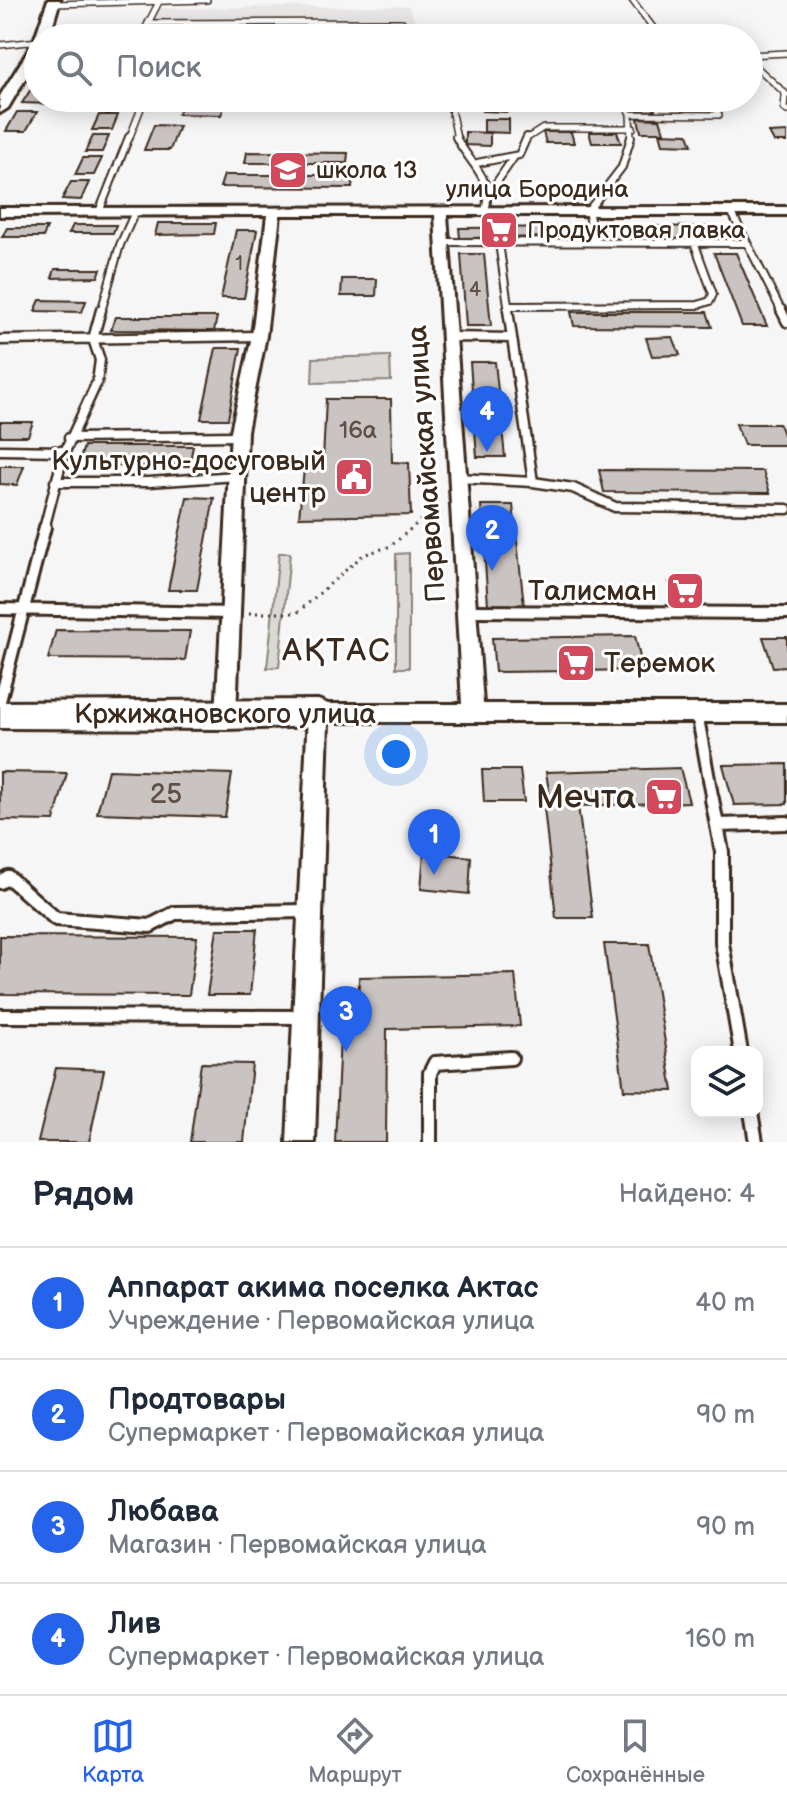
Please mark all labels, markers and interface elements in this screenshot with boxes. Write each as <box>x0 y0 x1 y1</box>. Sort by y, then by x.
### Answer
search box <box>24 24 763 112</box>
icon: search <box>52 46 96 90</box>
text: Поиск <box>116 50 202 86</box>
school or university icon: школа 13 <box>267 149 309 191</box>
place label: школа 13 <box>316 156 418 185</box>
street label: улица Бородина <box>445 175 629 204</box>
supermarket icon: Продуктовая лавка <box>478 209 520 251</box>
place label: Продуктовая лавка <box>527 216 745 245</box>
house number: 1 <box>235 252 243 276</box>
house number: 4 <box>469 278 481 302</box>
street label: Первомайская улица <box>401 324 453 604</box>
pin: 4 <box>461 386 513 452</box>
house number: 16а <box>339 416 377 445</box>
place label: Культурно-досуговый центр <box>51 445 326 510</box>
public building icon: Культурно-досуговый центр <box>333 456 375 498</box>
pin: 2 <box>466 505 518 571</box>
supermarket icon: Талисман <box>664 570 706 612</box>
place label: Талисман <box>528 575 657 608</box>
district label: АҚТАС <box>281 632 392 671</box>
supermarket icon: Теремок <box>555 642 597 684</box>
place label: Теремок <box>604 647 715 680</box>
street label: Кржижановского улица <box>74 698 376 731</box>
your location <box>376 734 416 774</box>
supermarket icon: Мечта <box>643 776 685 818</box>
place label: Мечта <box>536 777 636 818</box>
house number: 25 <box>150 778 182 811</box>
pin: 1 <box>408 809 460 875</box>
pin: 3 <box>320 986 372 1052</box>
map controls <box>691 1046 763 1118</box>
button: layers <box>691 1046 763 1118</box>
text: Рядом <box>32 1174 134 1215</box>
text: Найдено: 4 <box>619 1179 755 1210</box>
text: Аппарат акима поселка Актас <box>108 1270 539 1306</box>
text: 1 <box>53 1288 63 1319</box>
text: 40 m <box>695 1288 755 1319</box>
text: Учреждение · Первомайская улица <box>108 1306 535 1337</box>
text: Продтовары <box>108 1382 286 1418</box>
text: 2 <box>50 1400 66 1431</box>
text: 90 m <box>696 1400 755 1431</box>
text: Супермаркет · Первомайская улица <box>108 1418 544 1449</box>
text: Любава <box>108 1494 218 1530</box>
text: 3 <box>50 1512 66 1543</box>
text: 90 m <box>696 1512 755 1543</box>
text: Магазин · Первомайская улица <box>108 1530 487 1561</box>
text: Лив <box>108 1606 161 1642</box>
text: 4 <box>50 1624 66 1655</box>
text: 160 m <box>685 1624 755 1655</box>
text: Супермаркет · Первомайская улица <box>108 1642 544 1673</box>
tab: Карта <box>82 1714 144 1789</box>
tab: Маршрут <box>308 1714 402 1789</box>
tab: Сохранённые <box>566 1714 705 1789</box>

